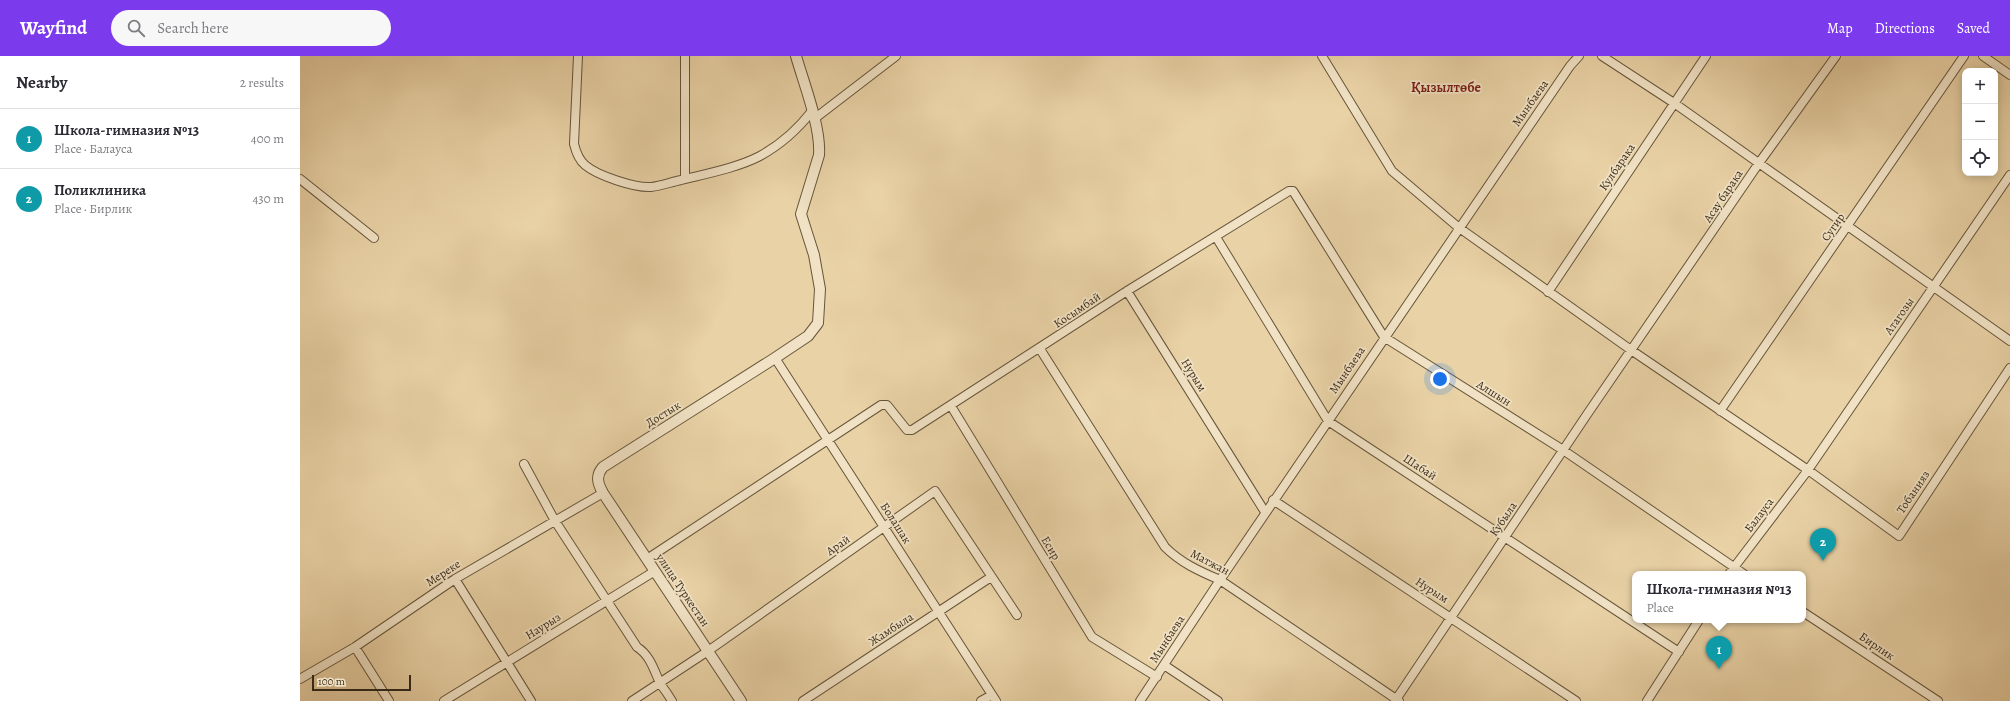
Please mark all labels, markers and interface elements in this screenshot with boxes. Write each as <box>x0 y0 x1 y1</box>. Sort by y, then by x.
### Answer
search box <box>111 10 391 46</box>
text: Wayfind <box>20 15 87 41</box>
icon: search <box>125 17 147 39</box>
text: Search here <box>157 18 229 38</box>
text: Map <box>1827 19 1853 38</box>
text: Directions <box>1875 19 1935 38</box>
text: Saved <box>1957 19 1990 38</box>
map controls <box>1962 68 1998 176</box>
button: + <box>1962 68 1998 104</box>
text: Nearby <box>16 71 67 94</box>
text: 2 results <box>240 74 284 91</box>
street label: Мынбаева <box>1508 76 1552 130</box>
district label: Қызылтөбе <box>1411 78 1481 97</box>
button: − <box>1962 104 1998 140</box>
text: Школа-гимназия №13 <box>54 120 199 140</box>
text: 1 <box>27 130 31 147</box>
text: 400 m <box>251 130 284 147</box>
text: Place · Балауса <box>54 140 132 157</box>
street label: Кулбарака <box>1595 140 1639 194</box>
button: locate <box>1962 140 1998 176</box>
street label: Асау барака <box>1699 166 1747 226</box>
text: Поликлиника <box>54 180 146 200</box>
text: 2 <box>26 190 32 207</box>
text: 430 m <box>252 190 284 207</box>
text: Place · Бирлик <box>54 200 132 217</box>
street label: Сугир <box>1818 210 1848 244</box>
street label: Косымбай <box>1050 288 1104 332</box>
street label: Атагозы <box>1880 294 1918 339</box>
street label: Мынбаева <box>1325 343 1369 397</box>
street label: Нурым <box>1178 355 1210 395</box>
your location <box>1430 369 1450 389</box>
street label: Алшын <box>1473 376 1514 410</box>
street label: Достык <box>642 397 684 431</box>
street label: Шабай <box>1400 450 1440 484</box>
street label: Тобанияз <box>1893 467 1933 517</box>
street label: Балауса <box>1741 494 1778 536</box>
street label: Кубыла <box>1486 498 1521 539</box>
street label: Болашак <box>877 499 915 547</box>
pin: 2 <box>1810 528 1836 561</box>
street label: Арай <box>822 531 853 559</box>
street label: Есир <box>1038 533 1064 563</box>
street label: Матжан <box>1188 545 1232 579</box>
street label: улица Туркестан <box>652 549 713 630</box>
street label: Мереке <box>422 556 464 590</box>
popup <box>1632 571 1806 623</box>
street label: Нурым <box>1412 573 1452 607</box>
text: Школа-гимназия №13 <box>1646 579 1792 599</box>
text: Place <box>1646 599 1674 616</box>
street label: Жамбыла <box>866 608 917 649</box>
street label: Наурыз <box>522 609 564 643</box>
street label: Мынбаева <box>1146 612 1189 666</box>
street label: Бирлик <box>1856 628 1898 664</box>
pin: 1 <box>1706 636 1732 669</box>
scale bar <box>312 673 411 692</box>
text: 100 m <box>318 674 345 689</box>

